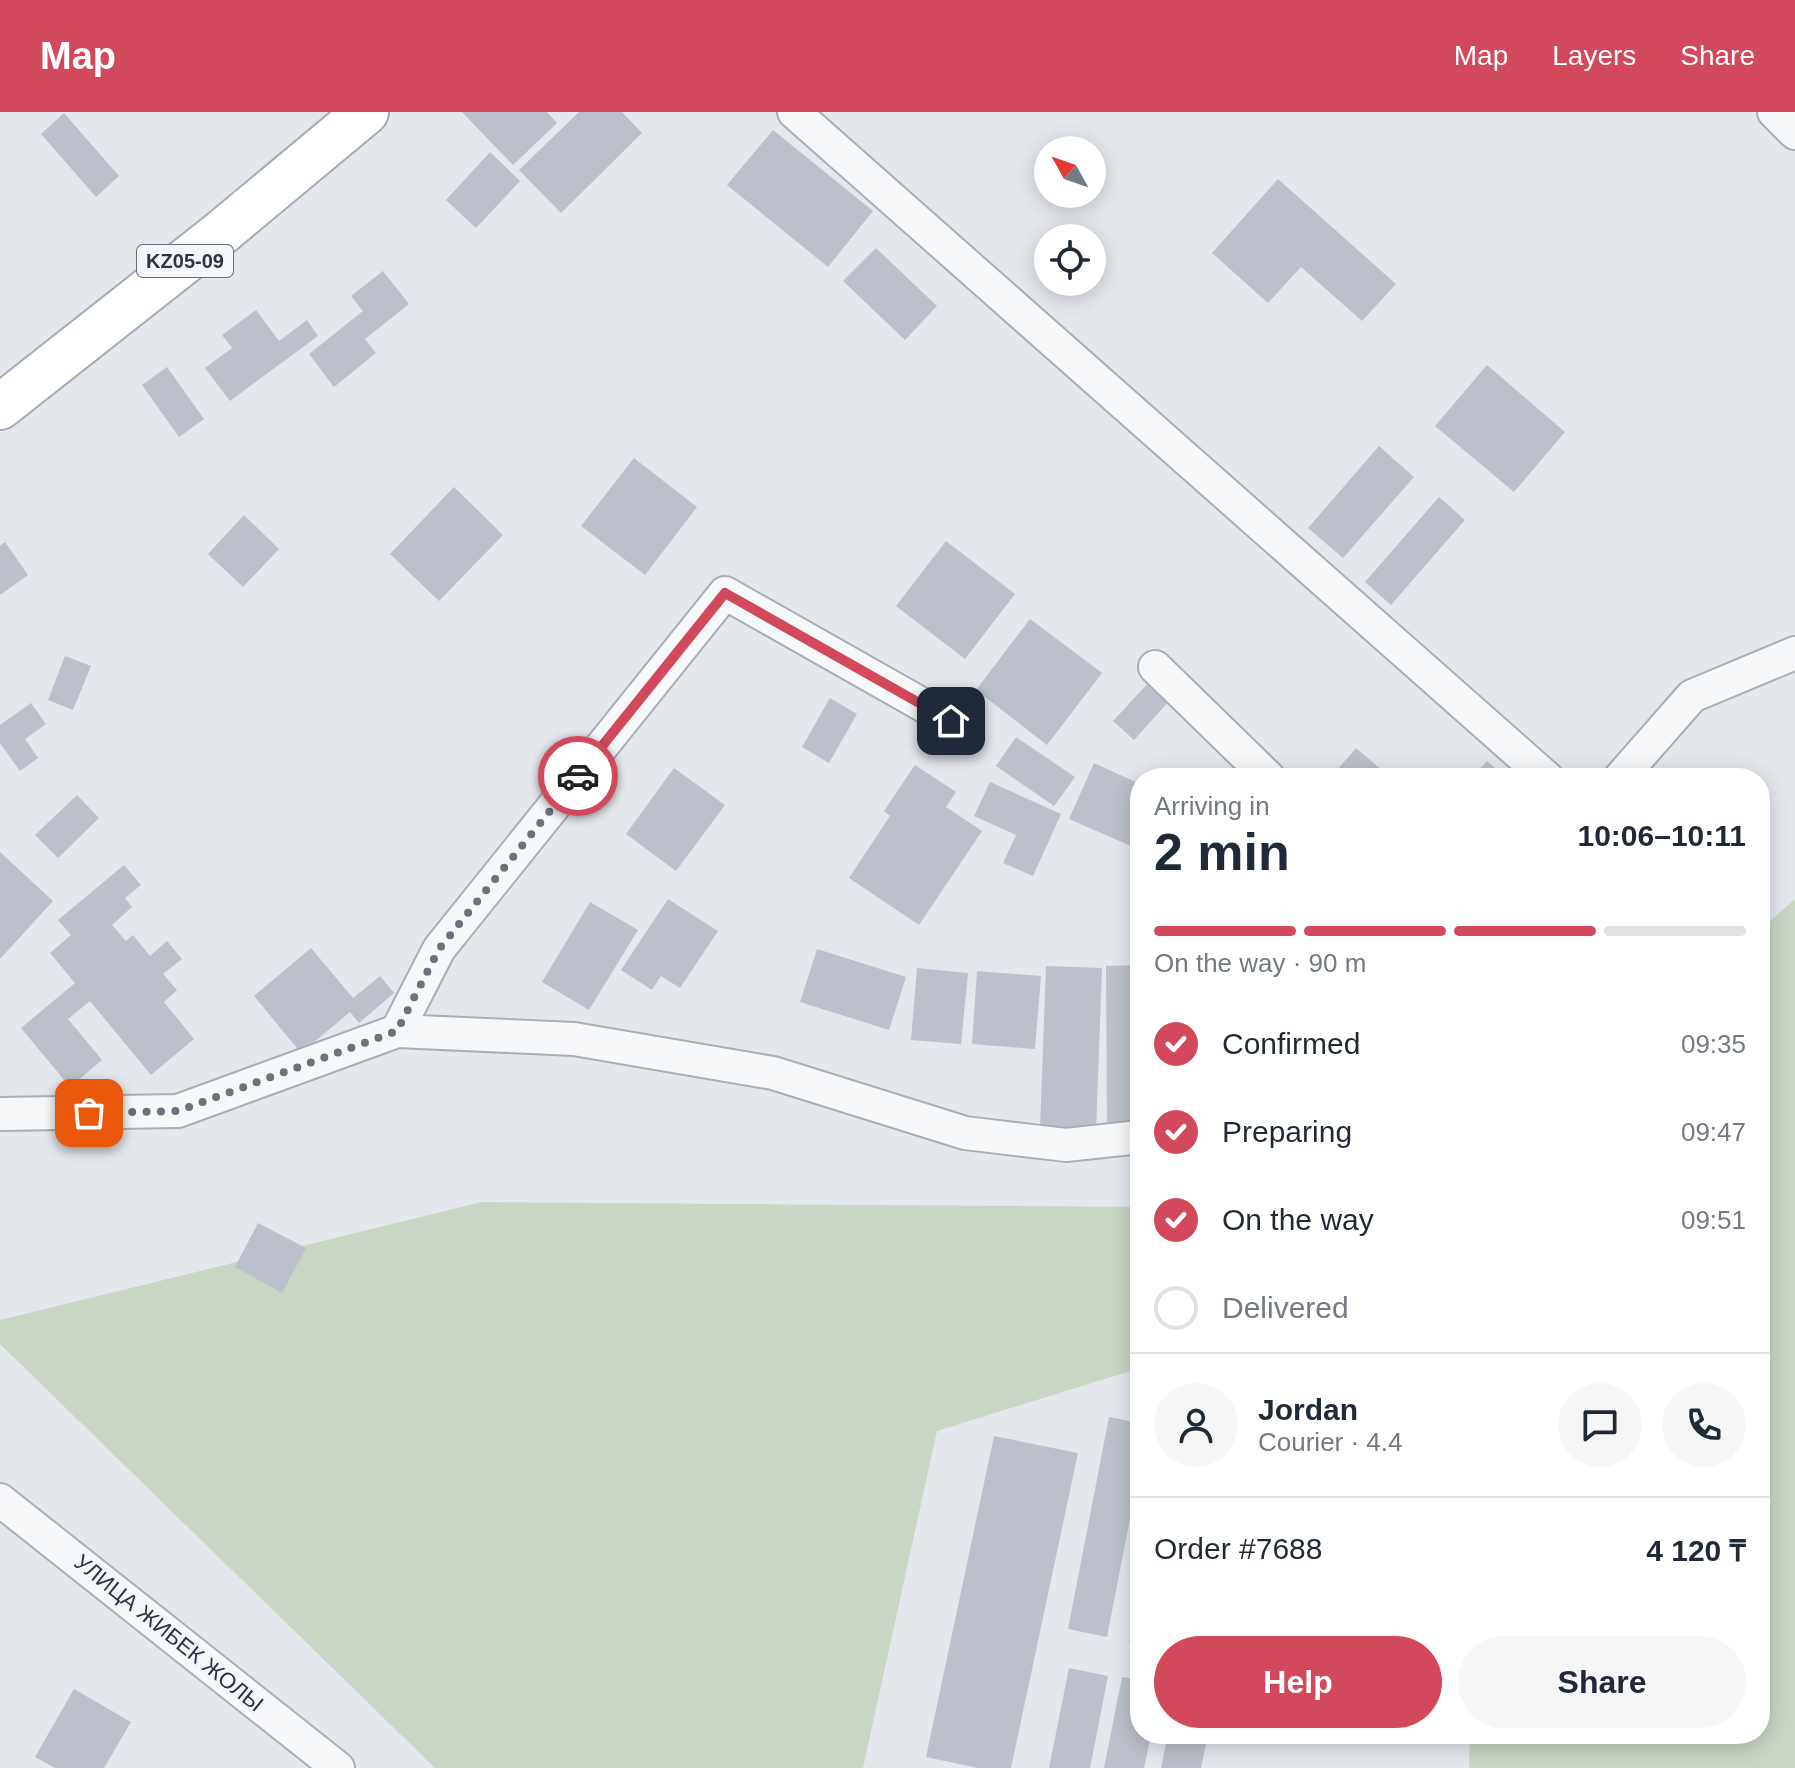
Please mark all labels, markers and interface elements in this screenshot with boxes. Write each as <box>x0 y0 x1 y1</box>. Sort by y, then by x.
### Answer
text: Map <box>40 35 116 77</box>
text: Map <box>1454 40 1508 71</box>
text: Layers <box>1552 40 1636 71</box>
text: Share <box>1680 40 1755 71</box>
north arrow <box>1034 136 1106 208</box>
map controls <box>1034 136 1106 296</box>
button: locate <box>1034 224 1106 296</box>
road number: KZ05-09 <box>137 245 233 277</box>
pin <box>917 687 985 755</box>
icon: home <box>929 699 973 743</box>
courier <box>538 736 618 816</box>
icon: car <box>556 754 600 798</box>
text: Arriving in <box>1154 791 1270 821</box>
text: 10:06–10:11 <box>1578 819 1746 852</box>
text: 2 min <box>1154 823 1290 881</box>
text: On the way · 90 m <box>1154 948 1366 978</box>
icon: check <box>1154 1022 1198 1066</box>
text: Confirmed <box>1222 1027 1360 1060</box>
text: 09:35 <box>1681 1029 1746 1059</box>
pin <box>55 1079 123 1147</box>
icon: bag <box>67 1091 111 1135</box>
icon: check <box>1154 1110 1198 1154</box>
text: Preparing <box>1222 1115 1352 1148</box>
text: 09:47 <box>1681 1117 1746 1147</box>
icon: check <box>1154 1198 1198 1242</box>
text: On the way <box>1222 1203 1374 1236</box>
text: 09:51 <box>1681 1205 1746 1235</box>
text: Delivered <box>1222 1291 1349 1324</box>
button: person <box>1154 1383 1238 1467</box>
button: chat <box>1558 1383 1642 1467</box>
button: phone <box>1662 1383 1746 1467</box>
text: Jordan <box>1258 1393 1358 1426</box>
text: Courier · 4.4 <box>1258 1427 1403 1457</box>
text: Order #7688 <box>1154 1532 1322 1565</box>
text: 4 120 ₸ <box>1646 1534 1746 1567</box>
street label: УЛИЦА ЖИБЕК ЖОЛЫ <box>70 1549 268 1717</box>
button: Help <box>1154 1636 1442 1728</box>
button: Share <box>1458 1636 1746 1728</box>

